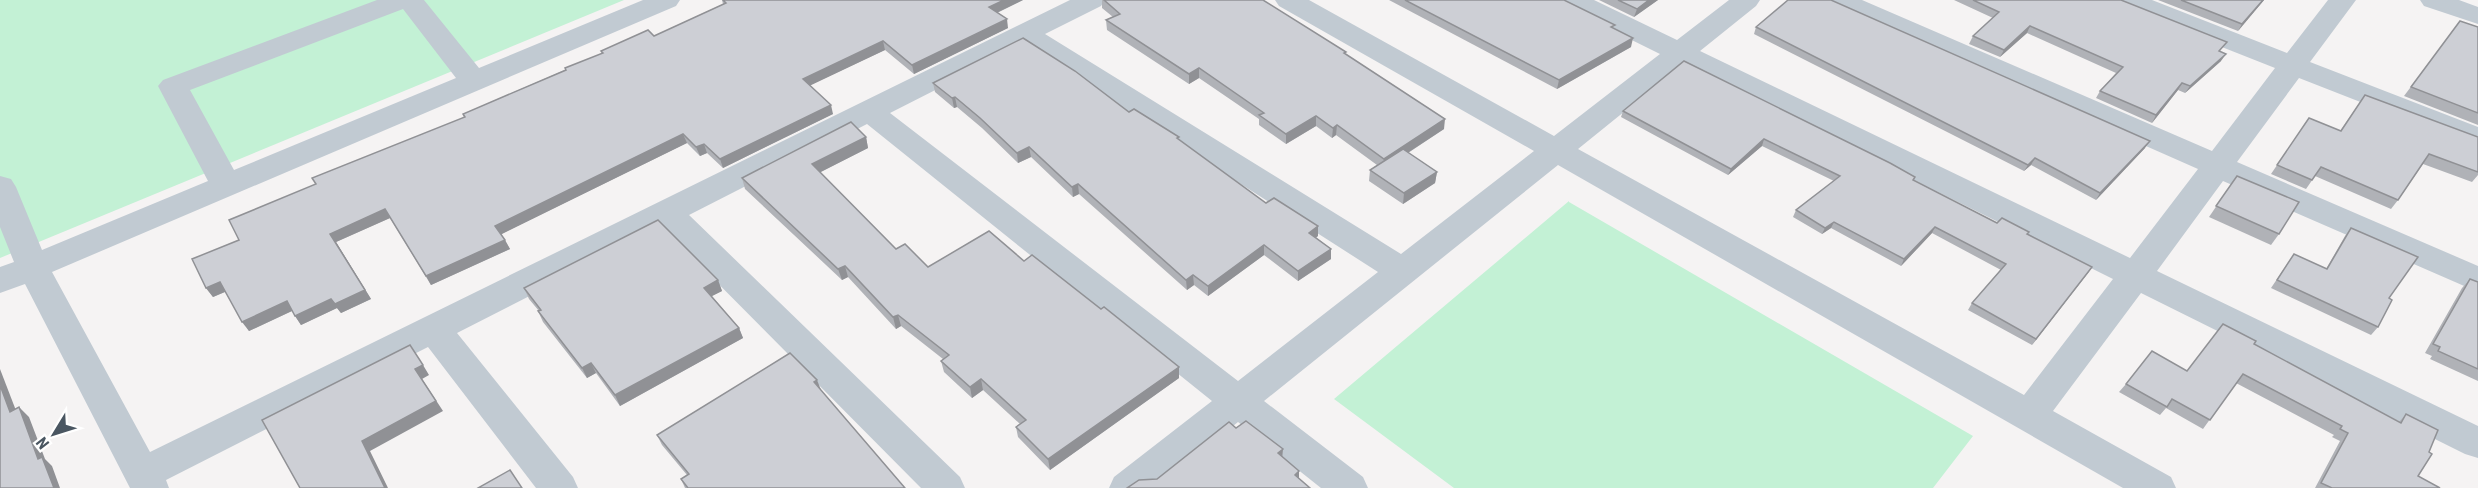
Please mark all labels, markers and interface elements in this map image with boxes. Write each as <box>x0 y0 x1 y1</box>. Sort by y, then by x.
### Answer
north arrow <box>24 404 84 464</box>
text: N <box>32 433 53 453</box>

